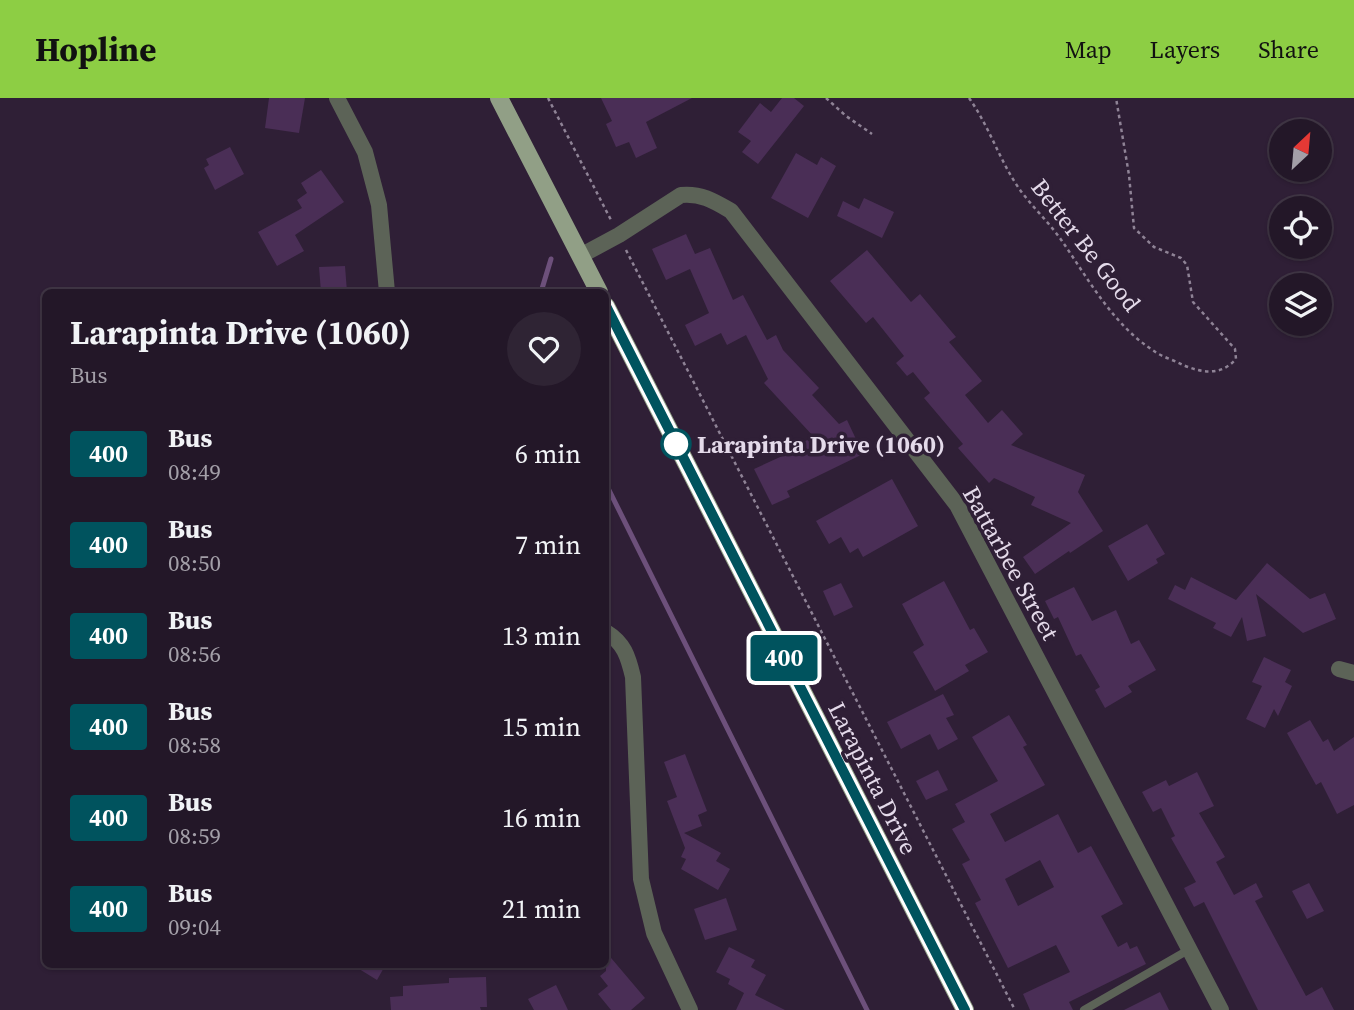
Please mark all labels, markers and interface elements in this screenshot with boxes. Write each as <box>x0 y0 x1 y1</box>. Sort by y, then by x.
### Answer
text: Hopline <box>35 27 156 72</box>
text: Map <box>1065 33 1112 66</box>
text: Layers <box>1150 33 1220 66</box>
text: Share <box>1258 33 1319 66</box>
north arrow <box>1269 119 1332 182</box>
map controls <box>1269 119 1332 336</box>
street label: Better Be Good <box>1024 172 1149 319</box>
button: locate <box>1269 196 1332 259</box>
button: layers <box>1269 273 1332 336</box>
text: Larapinta Drive (1060) <box>70 310 411 355</box>
button: heart <box>507 312 581 386</box>
text: Bus <box>70 359 107 391</box>
text: Bus <box>168 420 212 456</box>
place label: Larapinta Drive (1060) <box>697 428 945 461</box>
marker: Larapinta Drive (1060) <box>661 429 691 459</box>
text: 6 min <box>515 436 581 472</box>
text: 400 <box>89 437 128 470</box>
text: 08:49 <box>168 456 221 488</box>
street label: Battarbee Street <box>955 480 1067 646</box>
text: Bus <box>168 511 212 547</box>
text: 7 min <box>515 527 581 563</box>
text: 400 <box>89 528 128 561</box>
text: 08:50 <box>168 547 221 579</box>
text: Bus <box>168 602 212 638</box>
text: 13 min <box>502 618 581 654</box>
text: 400 <box>89 619 128 652</box>
line badge: 400 <box>744 635 824 681</box>
text: 08:56 <box>168 638 221 670</box>
text: 400 <box>764 641 804 674</box>
text: Bus <box>168 693 212 729</box>
street label: Larapinta Drive <box>820 696 926 860</box>
text: 15 min <box>502 709 581 745</box>
text: 400 <box>89 710 128 743</box>
text: 08:58 <box>168 729 221 761</box>
text: Bus <box>168 784 212 820</box>
text: 16 min <box>502 800 581 836</box>
text: 400 <box>89 801 128 834</box>
text: 08:59 <box>168 820 221 852</box>
text: Bus <box>168 875 212 911</box>
text: 21 min <box>502 891 581 927</box>
text: 400 <box>89 892 128 925</box>
text: 09:04 <box>168 911 221 943</box>

